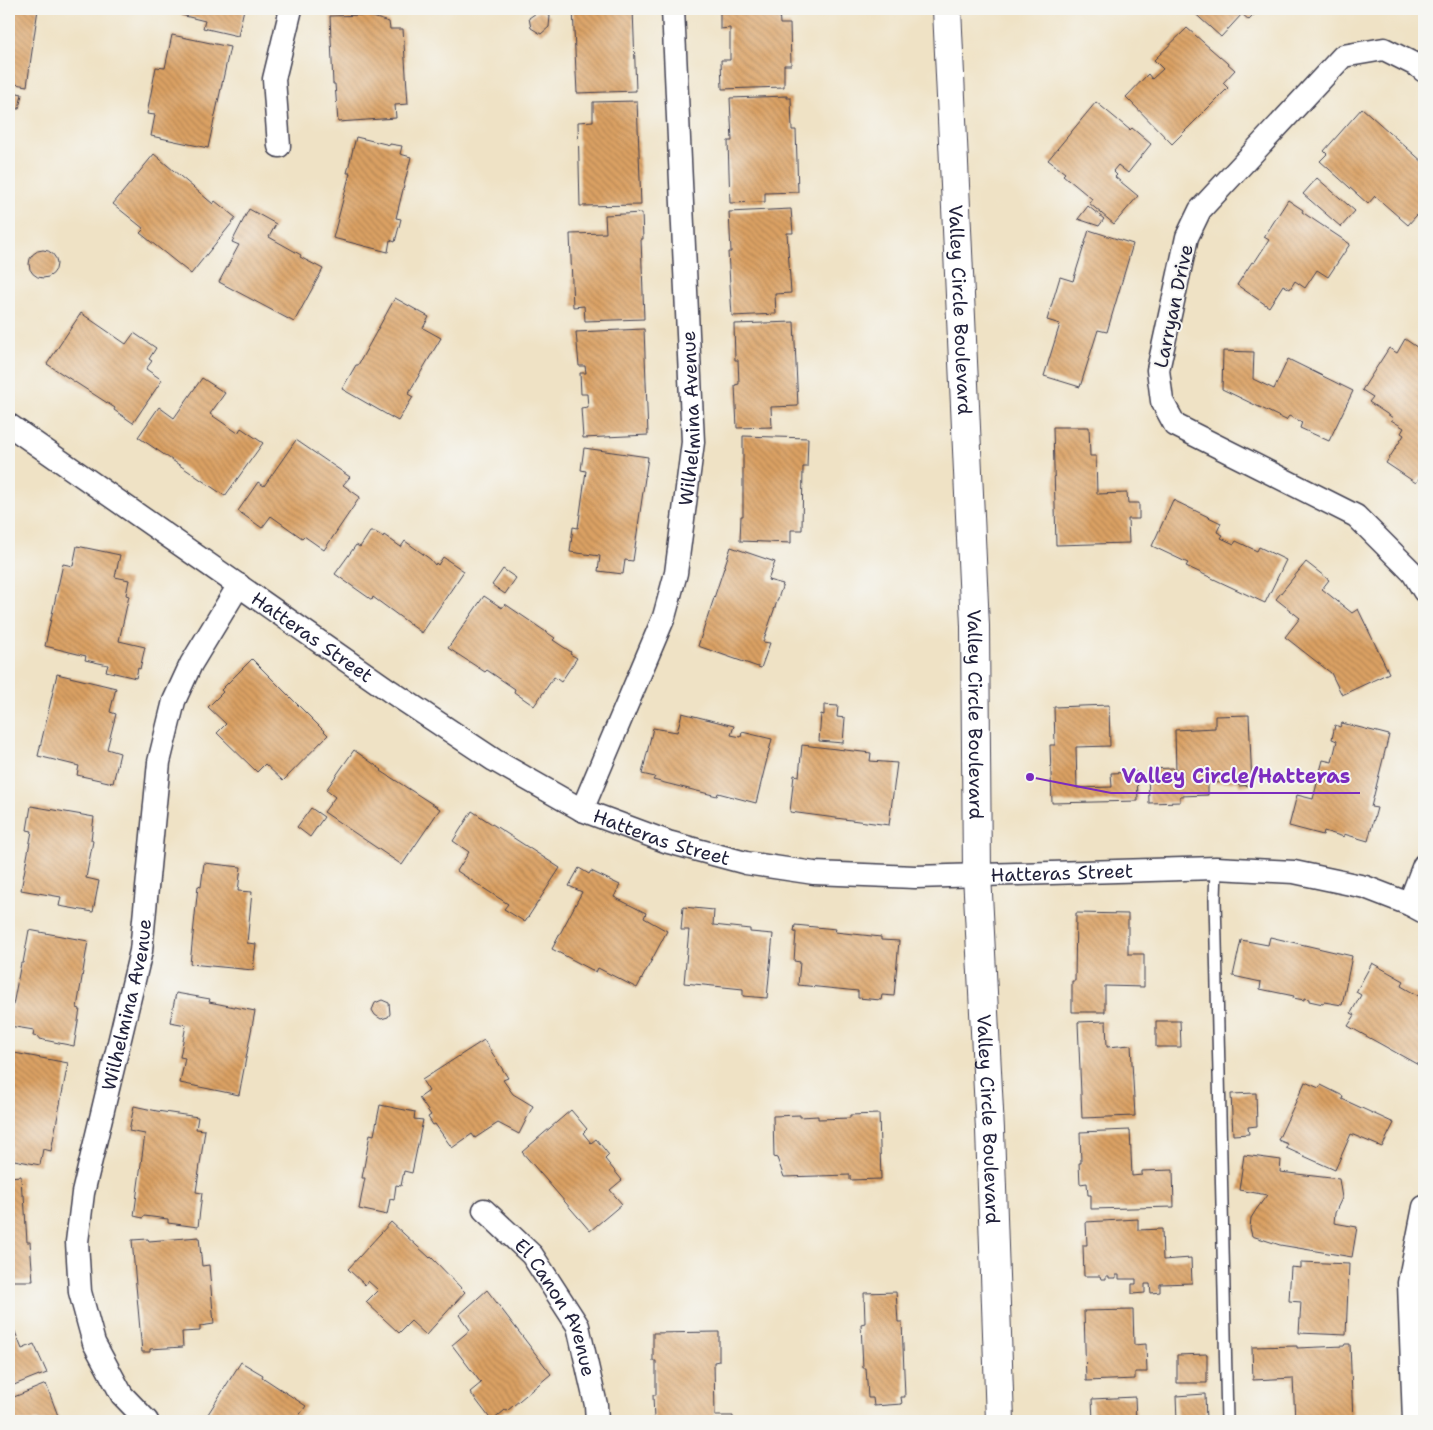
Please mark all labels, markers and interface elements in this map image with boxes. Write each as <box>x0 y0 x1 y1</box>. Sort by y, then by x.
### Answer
street label: Valley Circle Boulevard <box>943 204 977 415</box>
street label: Larryan Drive <box>1148 242 1199 370</box>
street label: Wilhelmina Avenue <box>673 330 706 507</box>
street label: Hatteras Street <box>246 586 378 688</box>
street label: Valley Circle Boulevard <box>961 609 989 819</box>
callout: Valley Circle/Hatteras <box>1111 758 1360 793</box>
text: Valley Circle/Hatteras <box>1122 763 1350 789</box>
street label: Hatteras Street <box>590 803 733 871</box>
street label: Hatteras Street <box>990 858 1134 888</box>
street label: Wilhelmina Avenue <box>96 918 157 1093</box>
street label: Valley Circle Boulevard <box>971 1014 1005 1224</box>
street label: El Canon Avenue <box>509 1233 601 1379</box>

